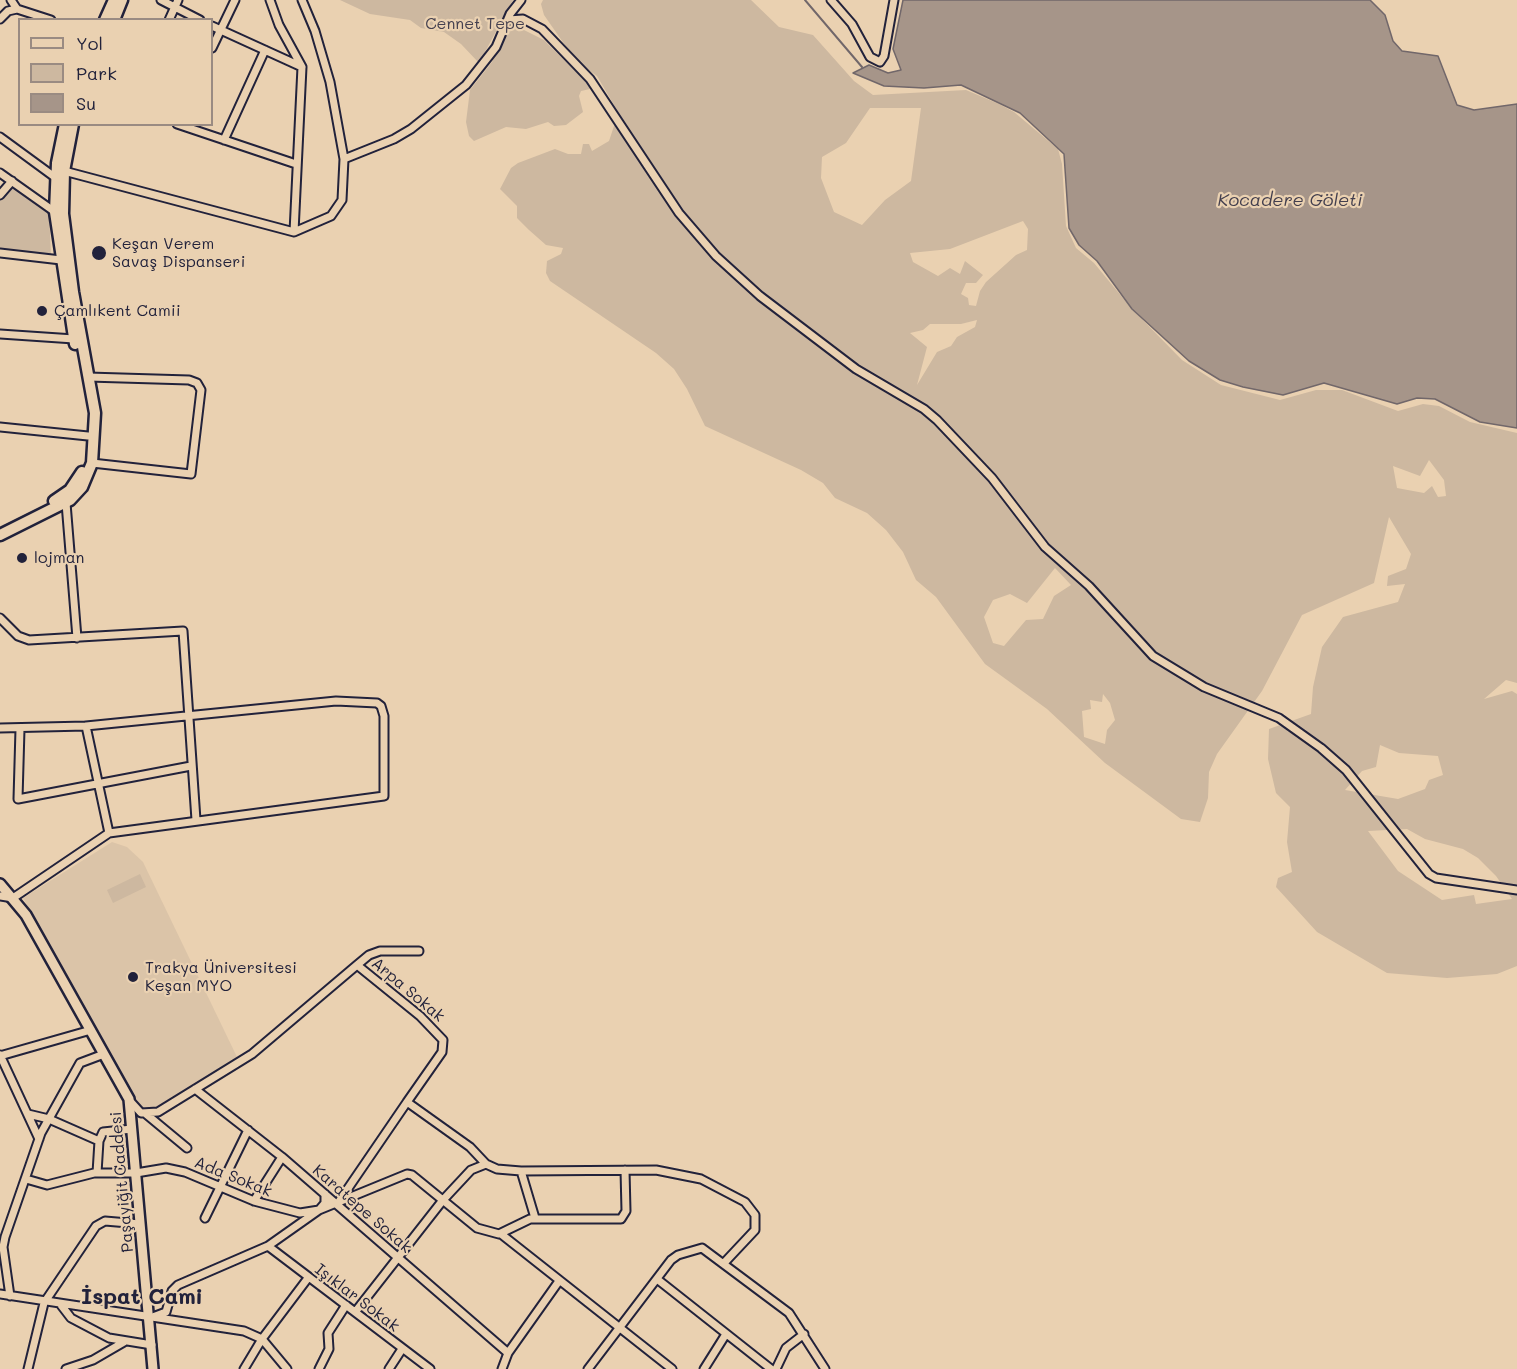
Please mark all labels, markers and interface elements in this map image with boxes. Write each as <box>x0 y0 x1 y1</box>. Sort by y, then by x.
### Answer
park label: Cennet Tepe <box>425 14 525 34</box>
legend <box>18 18 213 126</box>
text: Yol <box>76 31 103 55</box>
text: Park <box>76 61 117 85</box>
text: Su <box>76 91 96 115</box>
water label: Kocadere Göleti <box>1218 189 1362 211</box>
place label: Keşan Verem Savaş Dispanseri <box>112 234 245 272</box>
marker: Keşan Verem Savaş Dispanseri <box>90 244 108 262</box>
place label: Çamlıkent Camii <box>54 301 181 321</box>
marker: Çamlıkent Camii <box>35 304 49 318</box>
place label: lojman <box>34 548 84 568</box>
marker: lojman <box>15 551 29 565</box>
street label: Arpa Sokak <box>368 954 448 1026</box>
place label: Trakya Üniversitesi Keşan MYO <box>145 958 297 996</box>
marker: Trakya Üniversitesi Keşan MYO <box>126 970 140 984</box>
street label: Paşayiğit Caddesi <box>106 1111 138 1253</box>
street label: Ada Sokak <box>192 1153 274 1201</box>
street label: Karatepe Sokak <box>309 1161 415 1257</box>
street label: Işıklar Sokak <box>311 1260 403 1336</box>
district label: İspat Cami <box>81 1284 203 1310</box>

